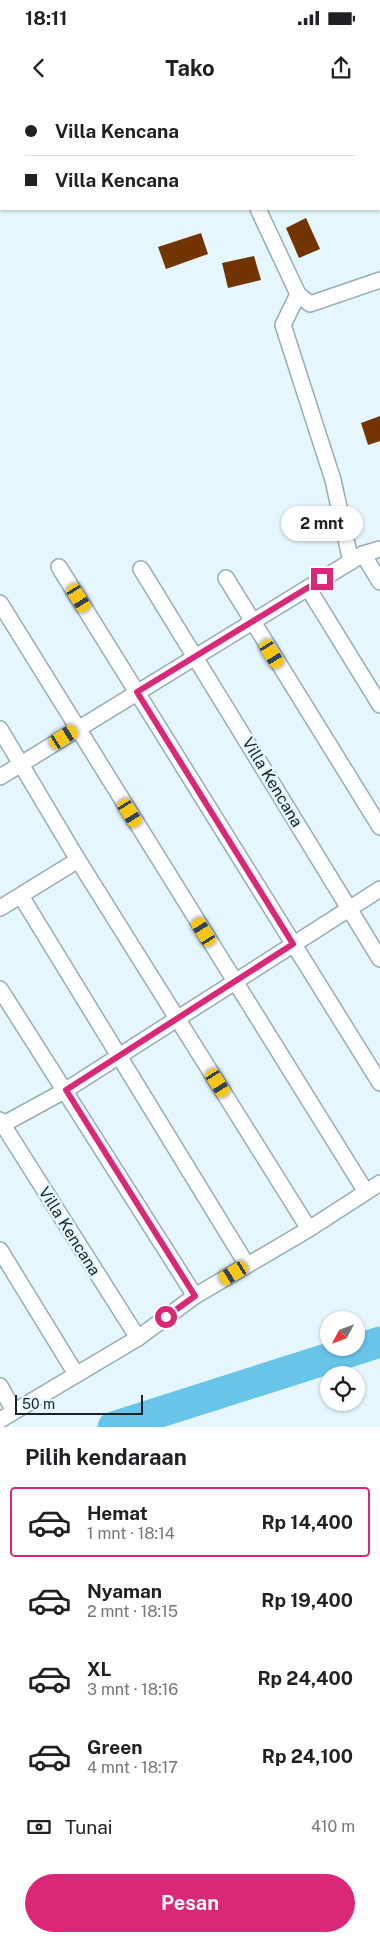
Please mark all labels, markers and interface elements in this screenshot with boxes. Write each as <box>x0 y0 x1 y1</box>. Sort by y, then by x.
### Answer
text: 18:11 <box>25 7 67 29</box>
icon: back <box>25 54 53 82</box>
icon: share <box>327 54 355 82</box>
text: Tako <box>165 55 215 81</box>
text: Villa Kencana <box>55 120 179 142</box>
text: Villa Kencana <box>55 169 179 191</box>
callout: 2 mnt <box>281 506 363 542</box>
text: 2 mnt <box>300 514 344 533</box>
route end <box>311 568 333 590</box>
car <box>64 581 93 615</box>
car <box>257 637 286 671</box>
car <box>47 723 80 751</box>
street label: Villa Kencana <box>238 734 307 831</box>
car <box>115 796 144 830</box>
car <box>189 915 218 949</box>
car <box>203 1066 232 1100</box>
street label: Villa Kencana <box>35 1183 104 1279</box>
car <box>217 1259 250 1287</box>
route start <box>155 1306 177 1328</box>
north arrow <box>320 1311 365 1356</box>
map controls <box>320 1311 365 1411</box>
button: locate <box>320 1366 365 1411</box>
scale bar <box>15 1392 142 1415</box>
text: 50 m <box>22 1396 55 1412</box>
text: Pilih kendaraan <box>25 1444 187 1470</box>
icon: car <box>27 1500 72 1545</box>
text: Hemat <box>87 1502 148 1524</box>
text: Rp 14,400 <box>261 1511 353 1533</box>
text: 1 mnt · 18:14 <box>87 1524 175 1543</box>
icon: car <box>27 1578 72 1623</box>
text: Nyaman <box>87 1580 162 1602</box>
text: Rp 19,400 <box>261 1589 353 1611</box>
text: 2 mnt · 18:15 <box>87 1602 178 1621</box>
icon: car <box>27 1656 72 1701</box>
text: XL <box>87 1658 112 1680</box>
text: Rp 24,400 <box>257 1667 353 1689</box>
text: 3 mnt · 18:16 <box>87 1680 178 1699</box>
icon: car <box>27 1734 72 1779</box>
text: Green <box>87 1736 142 1758</box>
text: Rp 24,100 <box>262 1745 353 1767</box>
text: 4 mnt · 18:17 <box>87 1758 178 1777</box>
icon: cash <box>25 1813 53 1841</box>
text: Tunai <box>65 1816 113 1838</box>
text: 410 m <box>311 1817 355 1836</box>
button: Pesan <box>25 1874 355 1932</box>

